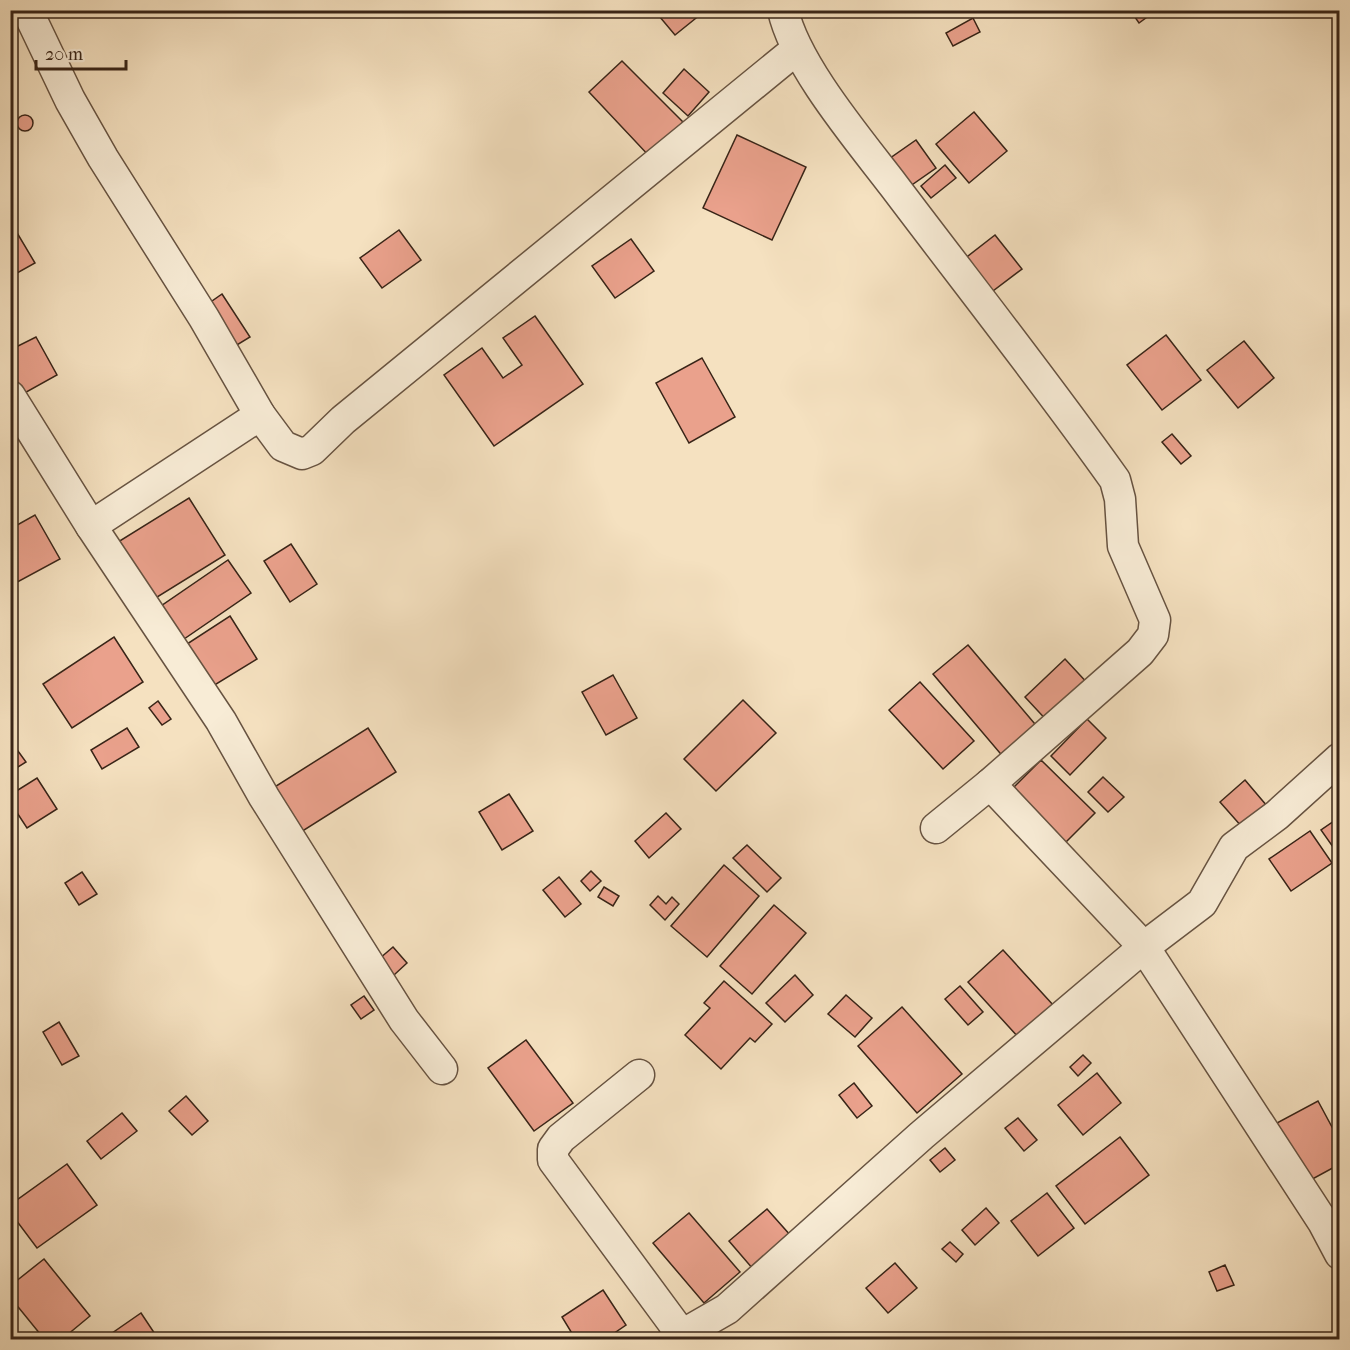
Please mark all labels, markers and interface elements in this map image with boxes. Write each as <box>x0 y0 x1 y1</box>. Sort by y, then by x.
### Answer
scale bar <box>36 33 126 71</box>
text: 20 m <box>45 44 83 65</box>

